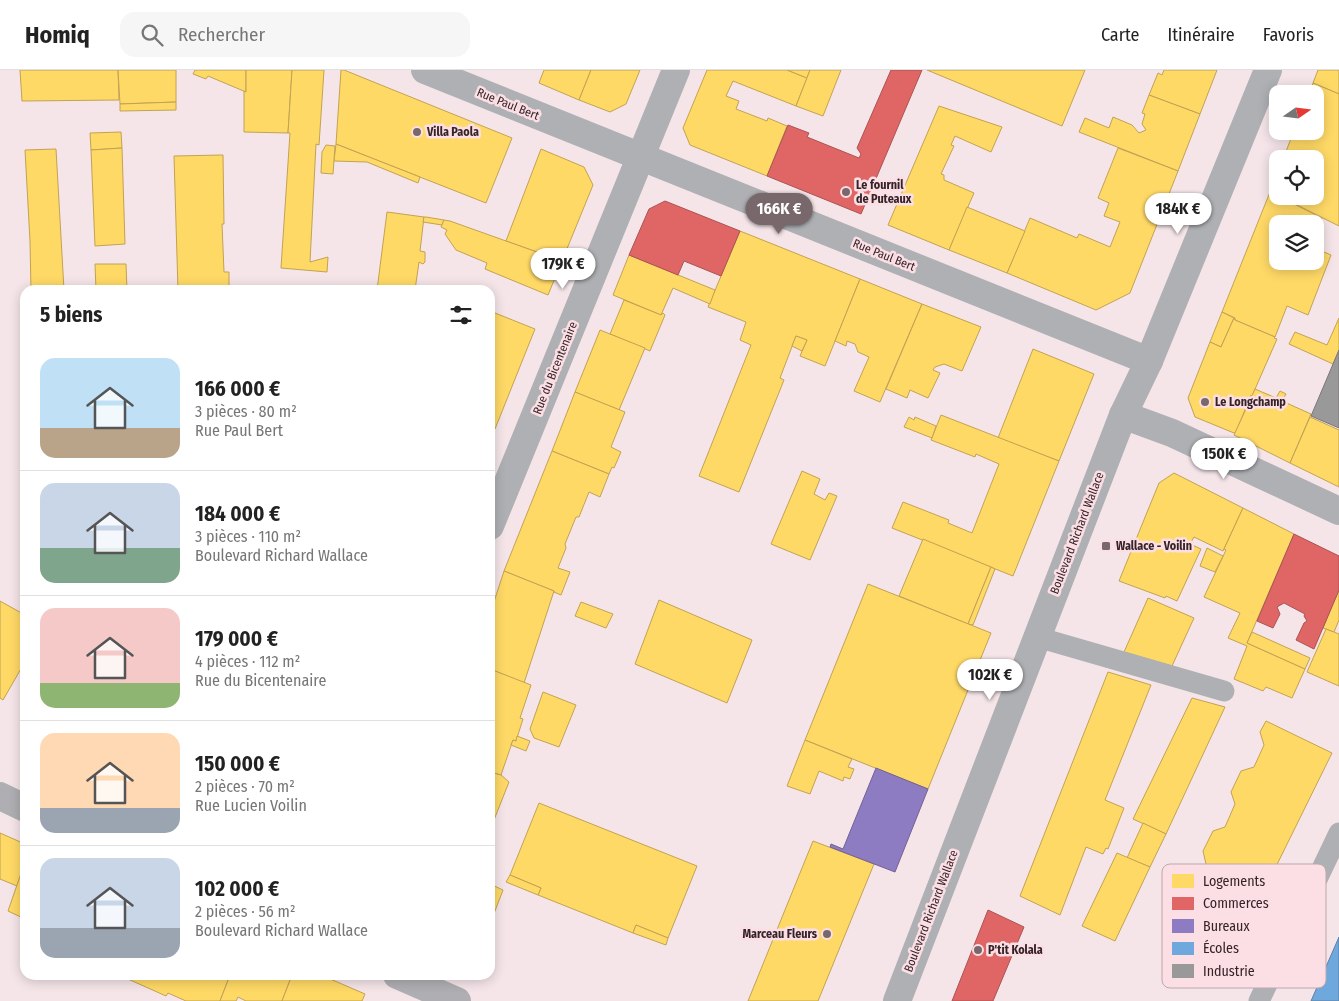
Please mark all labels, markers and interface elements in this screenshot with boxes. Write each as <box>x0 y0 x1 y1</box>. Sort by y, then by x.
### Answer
search box <box>120 12 470 57</box>
text: Homiq <box>25 21 90 49</box>
icon: search <box>138 21 166 49</box>
text: Rechercher <box>178 23 265 46</box>
text: Carte <box>1101 24 1139 46</box>
text: Itinéraire <box>1167 24 1235 46</box>
text: Favoris <box>1263 24 1314 46</box>
street label: Rue Paul Bert <box>475 85 541 123</box>
north arrow <box>1269 85 1324 140</box>
map controls <box>1269 85 1324 270</box>
place label: Villa Paola <box>426 125 479 139</box>
marker: Villa Paola <box>411 126 423 138</box>
button: locate <box>1269 150 1324 205</box>
place label: Le fournil de Puteaux <box>856 178 912 206</box>
marker: Le fournil de Puteaux <box>840 186 852 198</box>
pin: 166K € <box>738 192 820 235</box>
pin: 184K € <box>1137 192 1219 235</box>
text: 166K € <box>757 199 801 218</box>
text: 184K € <box>1156 199 1200 218</box>
button: layers <box>1269 215 1324 270</box>
street label: Rue Paul Bert <box>851 236 917 274</box>
pin: 179K € <box>522 248 604 290</box>
text: 179K € <box>542 254 584 273</box>
icon: filters <box>447 301 475 329</box>
text: 5 biens <box>40 302 102 328</box>
street label: Rue du Bicentenaire <box>530 320 580 416</box>
text: 166 000 € <box>195 376 280 402</box>
icon: home <box>80 378 140 438</box>
place label: Le Longchamp <box>1215 395 1286 409</box>
marker: Le Longchamp <box>1199 396 1211 408</box>
text: 3 pièces · 80 m² <box>195 402 297 421</box>
text: Rue Paul Bert <box>195 421 283 440</box>
pin: 150K € <box>1183 438 1265 480</box>
text: 150K € <box>1202 444 1246 463</box>
street label: Boulevard Richard Wallace <box>1047 470 1107 596</box>
text: 184 000 € <box>195 501 280 527</box>
icon: home <box>80 503 140 563</box>
text: 3 pièces · 110 m² <box>195 527 301 546</box>
place label: Wallace - Voilin <box>1116 539 1192 553</box>
marker: Wallace - Voilin <box>1100 540 1112 552</box>
text: Boulevard Richard Wallace <box>195 546 368 565</box>
text: 179 000 € <box>195 626 278 652</box>
icon: home <box>80 628 140 688</box>
text: 4 pièces · 112 m² <box>195 652 300 671</box>
pin: 102K € <box>949 658 1031 701</box>
text: 102K € <box>968 665 1012 684</box>
text: Rue du Bicentenaire <box>195 671 326 690</box>
text: 150 000 € <box>195 751 280 777</box>
icon: home <box>80 753 140 813</box>
text: 2 pièces · 70 m² <box>195 777 295 796</box>
text: Rue Lucien Voilin <box>195 796 307 815</box>
street label: Boulevard Richard Wallace <box>901 848 961 974</box>
legend <box>1162 864 1326 988</box>
text: Logements <box>1203 873 1265 890</box>
text: 102 000 € <box>195 876 279 902</box>
icon: home <box>80 878 140 938</box>
text: Commerces <box>1203 895 1269 912</box>
text: 2 pièces · 56 m² <box>195 902 296 921</box>
text: Bureaux <box>1203 918 1250 935</box>
text: Boulevard Richard Wallace <box>195 921 368 940</box>
place label: Marceau Fleurs <box>742 927 818 941</box>
marker: Marceau Fleurs <box>821 928 833 940</box>
text: Écoles <box>1203 939 1239 957</box>
place label: P'tit Kolala <box>988 943 1043 957</box>
marker: P'tit Kolala <box>972 944 984 956</box>
text: Industrie <box>1203 963 1255 980</box>

